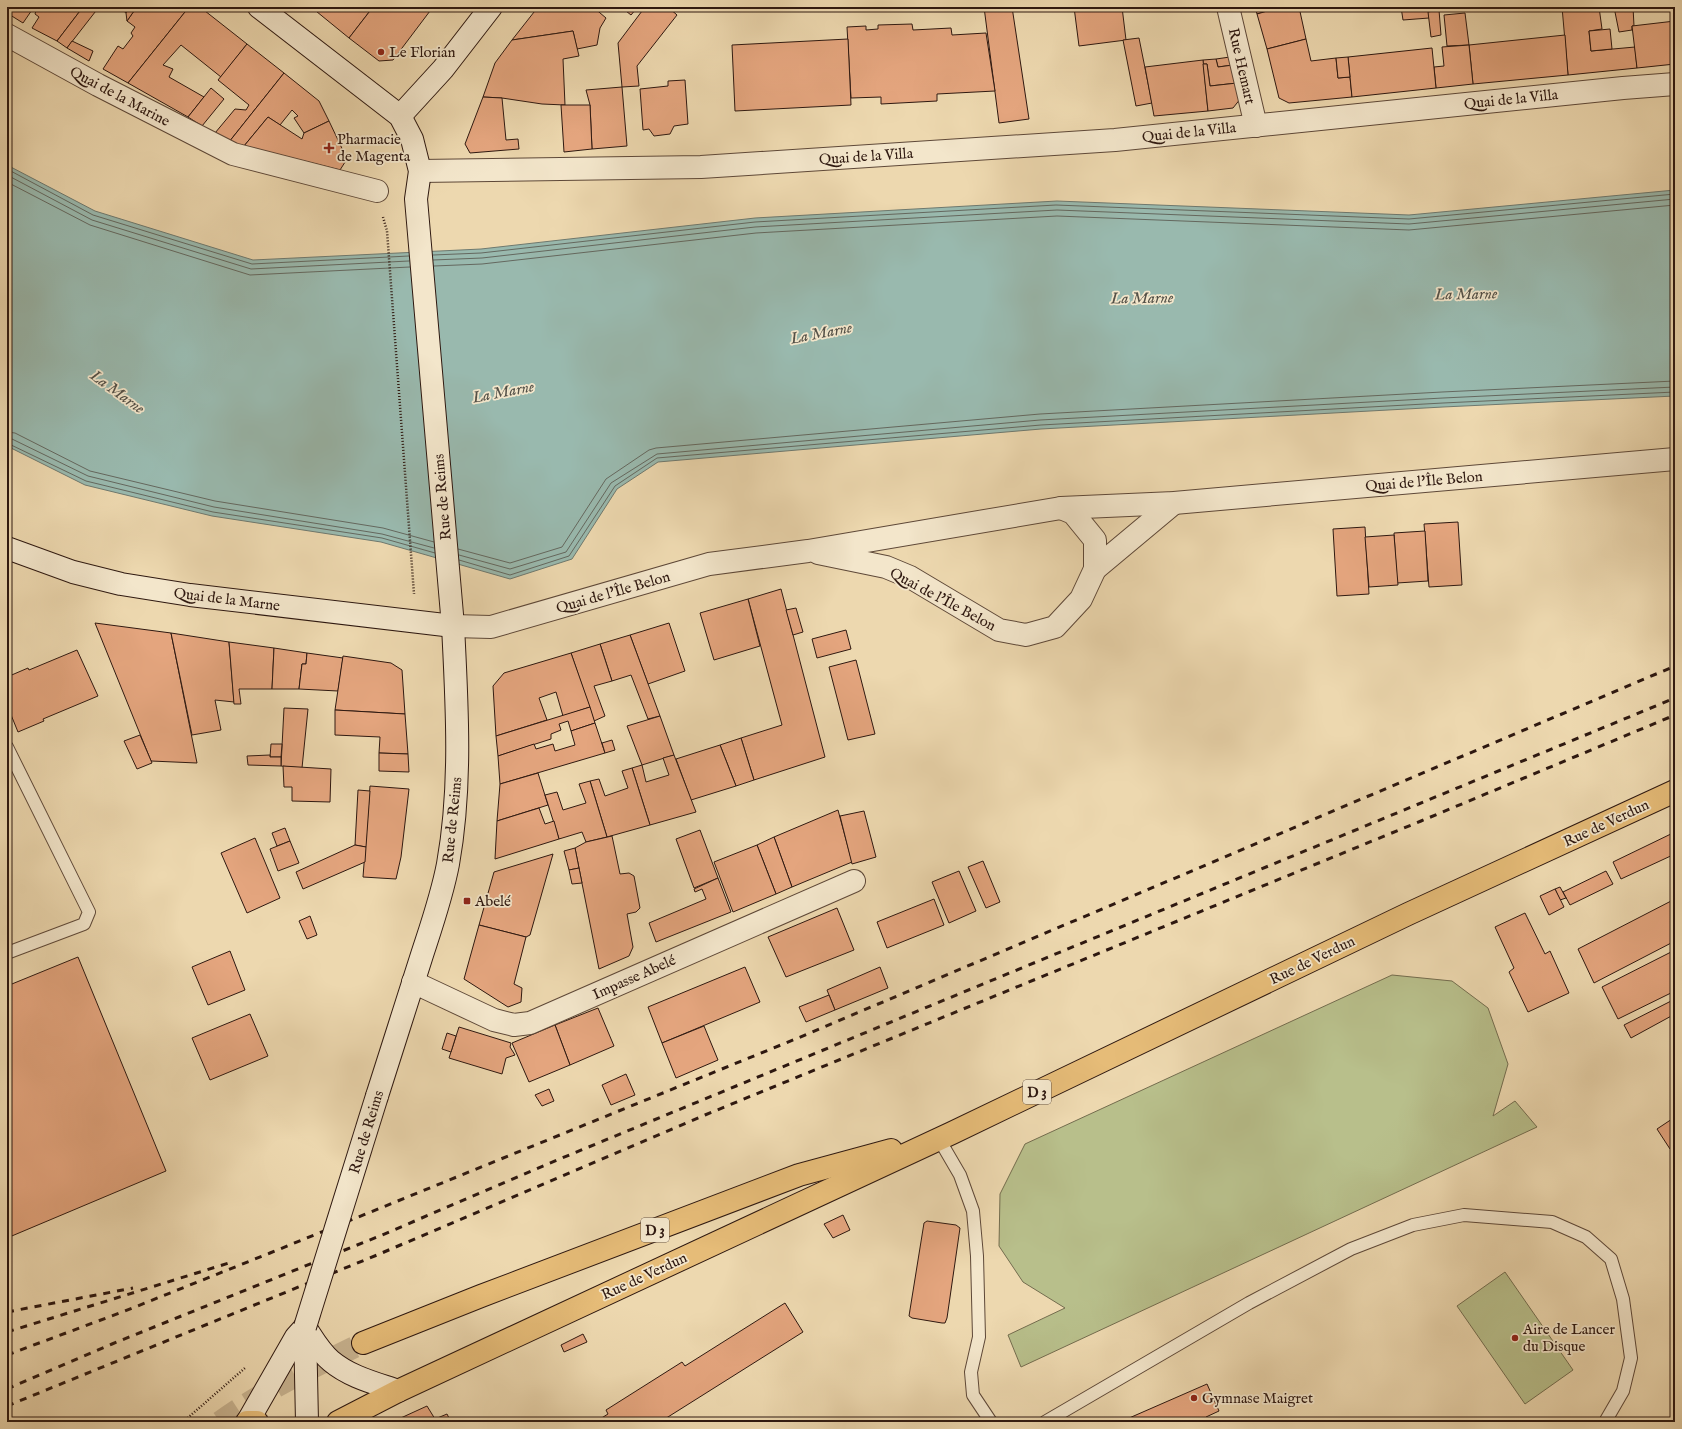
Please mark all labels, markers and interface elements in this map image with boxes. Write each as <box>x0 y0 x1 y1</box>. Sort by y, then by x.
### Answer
street label: Rue Hemart <box>1224 26 1259 106</box>
place label: Le Florian <box>389 43 456 62</box>
marker: Le Florian <box>376 47 386 57</box>
street label: Quai de la Marine <box>66 62 173 131</box>
street label: Quai de la Villa <box>1463 85 1559 114</box>
street label: Quai de la Villa <box>1141 118 1237 147</box>
place label: Pharmacie de Magenta <box>337 130 411 166</box>
marker: Pharmacie de Magenta <box>324 143 334 153</box>
street label: Quai de la Villa <box>818 144 914 169</box>
water label: La Marne <box>1434 284 1498 306</box>
water label: La Marne <box>1110 288 1174 310</box>
water label: La Marne <box>788 318 855 350</box>
water label: La Marne <box>85 366 149 419</box>
water label: La Marne <box>470 377 537 409</box>
street label: Rue de Reims <box>429 453 456 541</box>
street label: Quai de l'Île Belon <box>1365 467 1484 496</box>
street label: Quai de l'Île Belon <box>886 563 999 635</box>
street label: Quai de l'Île Belon <box>554 567 672 618</box>
street label: Quai de la Marne <box>173 584 281 615</box>
street label: Rue de Reims <box>439 776 466 864</box>
street label: Rue de Verdun <box>1560 795 1652 852</box>
place label: Abelé <box>474 892 511 911</box>
marker: Abelé <box>462 896 472 906</box>
street label: Rue de Verdun <box>1266 932 1358 989</box>
street label: Impasse Abelé <box>590 951 679 1004</box>
road number: D 3 <box>1023 1080 1051 1104</box>
street label: Rue de Reims <box>345 1088 388 1176</box>
road number: D 3 <box>641 1218 669 1242</box>
street label: Rue de Verdun <box>598 1248 690 1305</box>
place label: Aire de Lancer du Disque <box>1522 1320 1615 1356</box>
marker: Aire de Lancer du Disque <box>1510 1333 1520 1343</box>
place label: Gymnase Maigret <box>1202 1389 1313 1408</box>
marker: Gymnase Maigret <box>1189 1393 1199 1403</box>

